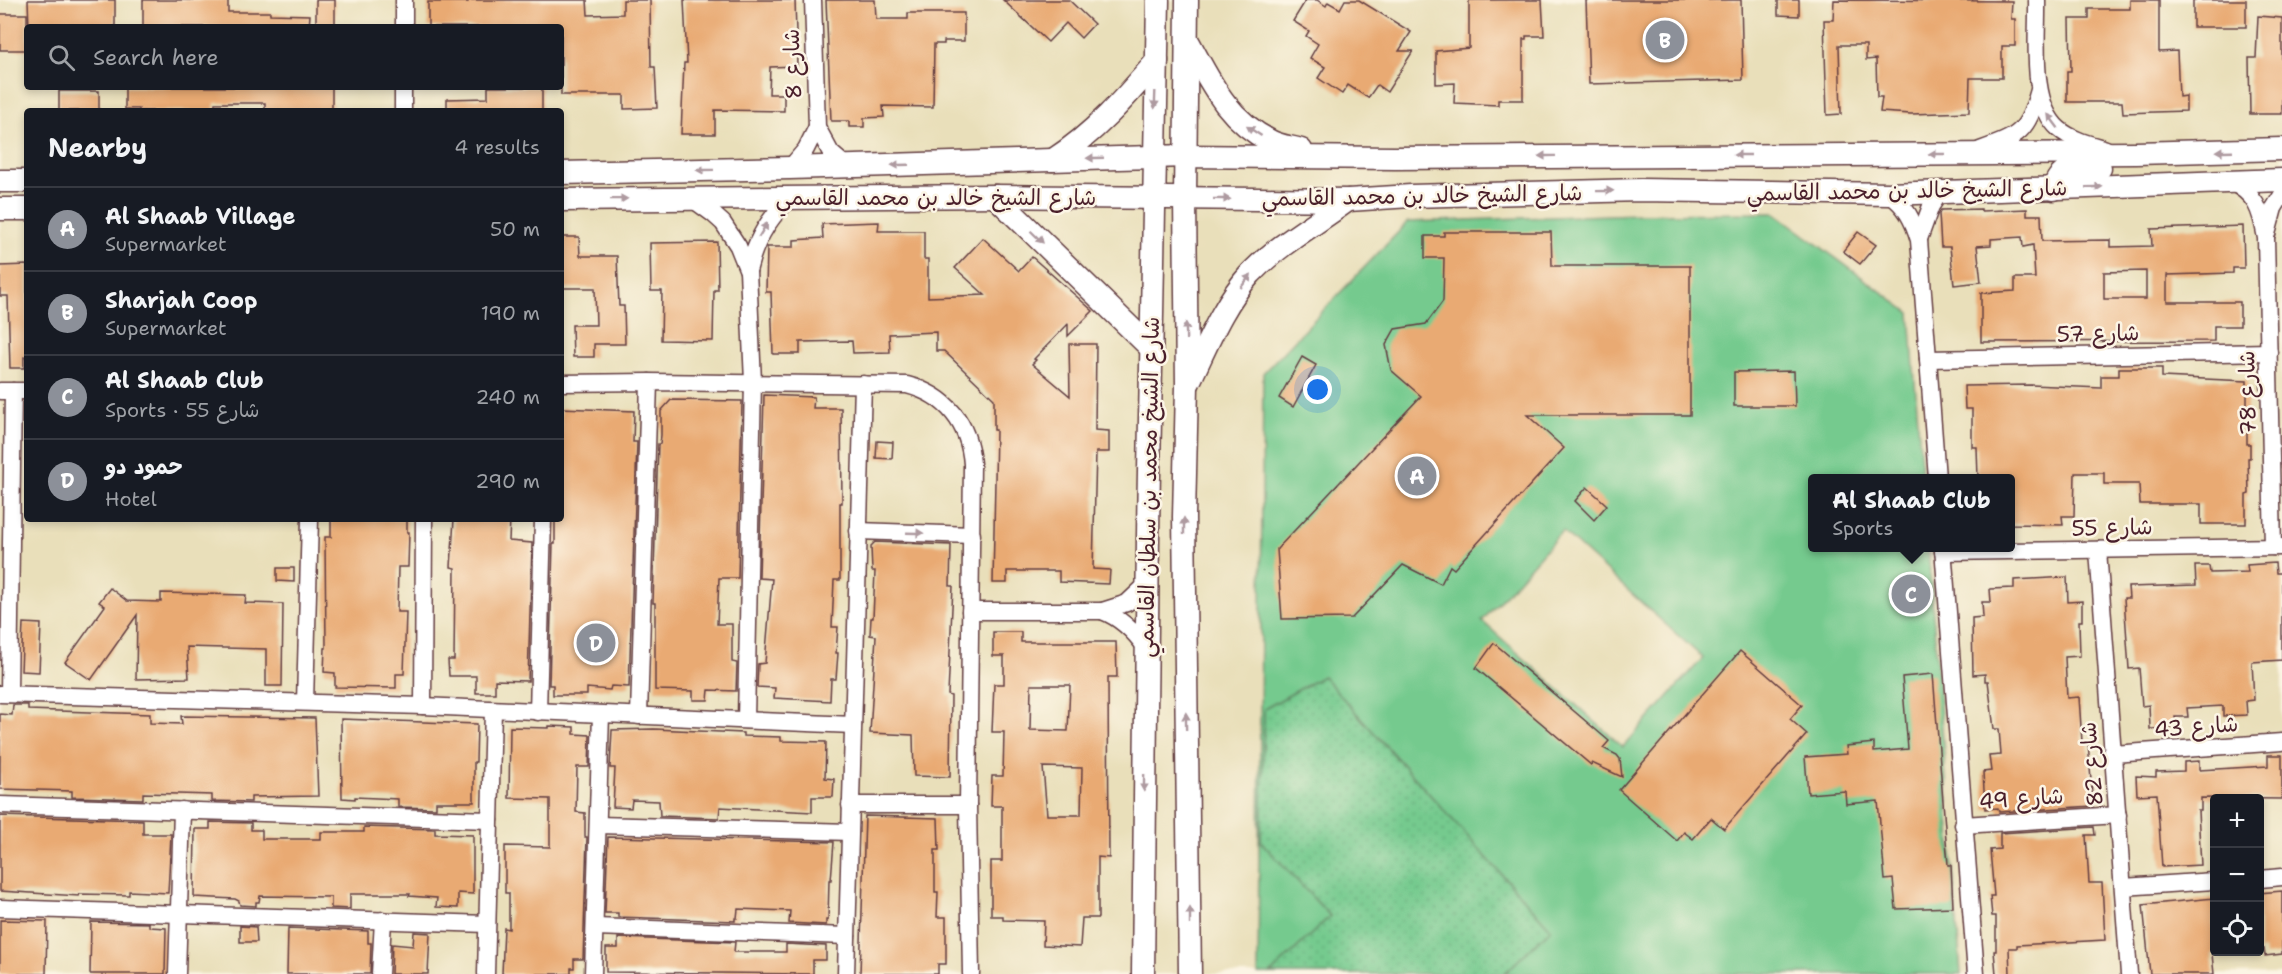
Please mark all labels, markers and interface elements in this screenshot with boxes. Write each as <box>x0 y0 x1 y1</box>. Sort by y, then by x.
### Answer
pin: B <box>1646 18 1684 63</box>
search box <box>24 24 564 90</box>
street label: شارع 8 <box>777 28 809 100</box>
icon: search <box>45 41 78 74</box>
text: Search here <box>93 43 219 72</box>
one-way arrow <box>1151 91 1160 110</box>
one-way arrow <box>2047 113 2059 129</box>
one-way arrow <box>1246 126 1262 137</box>
text: Nearby <box>48 130 147 165</box>
text: 4 results <box>454 134 540 160</box>
one-way arrow <box>2214 146 2233 155</box>
one-way arrow <box>1927 149 1946 159</box>
one-way arrow <box>1732 150 1751 160</box>
one-way arrow <box>1537 151 1556 161</box>
one-way arrow <box>1085 154 1104 163</box>
one-way arrow <box>890 160 909 169</box>
one-way arrow <box>695 165 714 175</box>
street label: شارع الشيخ خالد بن محمد القاسمي <box>1746 173 2068 213</box>
street label: شارع الشيخ خالد بن محمد القاسمي <box>1261 178 1583 218</box>
one-way arrow <box>2085 182 2104 192</box>
street label: شارع الشيخ خالد بن محمد القاسمي <box>776 183 1096 217</box>
one-way arrow <box>1596 186 1615 196</box>
one-way arrow <box>1212 194 1231 204</box>
one-way arrow <box>610 195 629 204</box>
text: Al Shaab Village <box>105 202 295 231</box>
text: A <box>60 216 75 242</box>
text: 50 m <box>490 216 540 242</box>
one-way arrow <box>758 222 769 238</box>
one-way arrow <box>1030 230 1044 244</box>
text: Supermarket <box>105 231 227 257</box>
one-way arrow <box>1240 273 1252 288</box>
text: Sharjah Coop <box>105 286 258 315</box>
text: B <box>61 300 74 326</box>
text: 190 m <box>481 300 540 326</box>
text: Supermarket <box>105 315 227 341</box>
street label: شارع الشيخ محمد بن سلطان القاسمي <box>1131 316 1171 658</box>
street label: شارع 57 <box>2056 318 2140 350</box>
one-way arrow <box>1181 321 1191 340</box>
street label: شارع 78 <box>2232 350 2264 436</box>
text: Al Shaab Club <box>105 366 264 395</box>
your location <box>1303 375 1332 404</box>
text: C <box>61 384 74 410</box>
text: 240 m <box>475 384 540 410</box>
text: Sports · شارع 55 <box>105 397 260 423</box>
text: حمود دو <box>105 452 183 481</box>
pin: A <box>1398 454 1436 498</box>
text: D <box>60 468 75 494</box>
text: 290 m <box>475 468 540 494</box>
popup <box>1808 474 2015 552</box>
text: Hotel <box>105 486 157 512</box>
text: Al Shaab Club <box>1832 486 1991 515</box>
street label: شارع 55 <box>2071 512 2153 544</box>
text: Sports <box>1832 515 1893 541</box>
one-way arrow <box>1179 516 1189 535</box>
one-way arrow <box>906 528 925 538</box>
pin: C <box>1892 572 1930 616</box>
pin: D <box>576 620 616 666</box>
street label: شارع 43 <box>2153 709 2239 745</box>
one-way arrow <box>1181 711 1191 730</box>
street label: شارع 82 <box>2073 720 2111 807</box>
one-way arrow <box>1139 774 1149 793</box>
street label: شارع 49 <box>1978 781 2065 817</box>
map controls <box>2210 794 2264 956</box>
button: + <box>2210 794 2264 848</box>
button: − <box>2210 848 2264 902</box>
button: locate <box>2210 902 2264 956</box>
one-way arrow <box>1185 906 1195 925</box>

